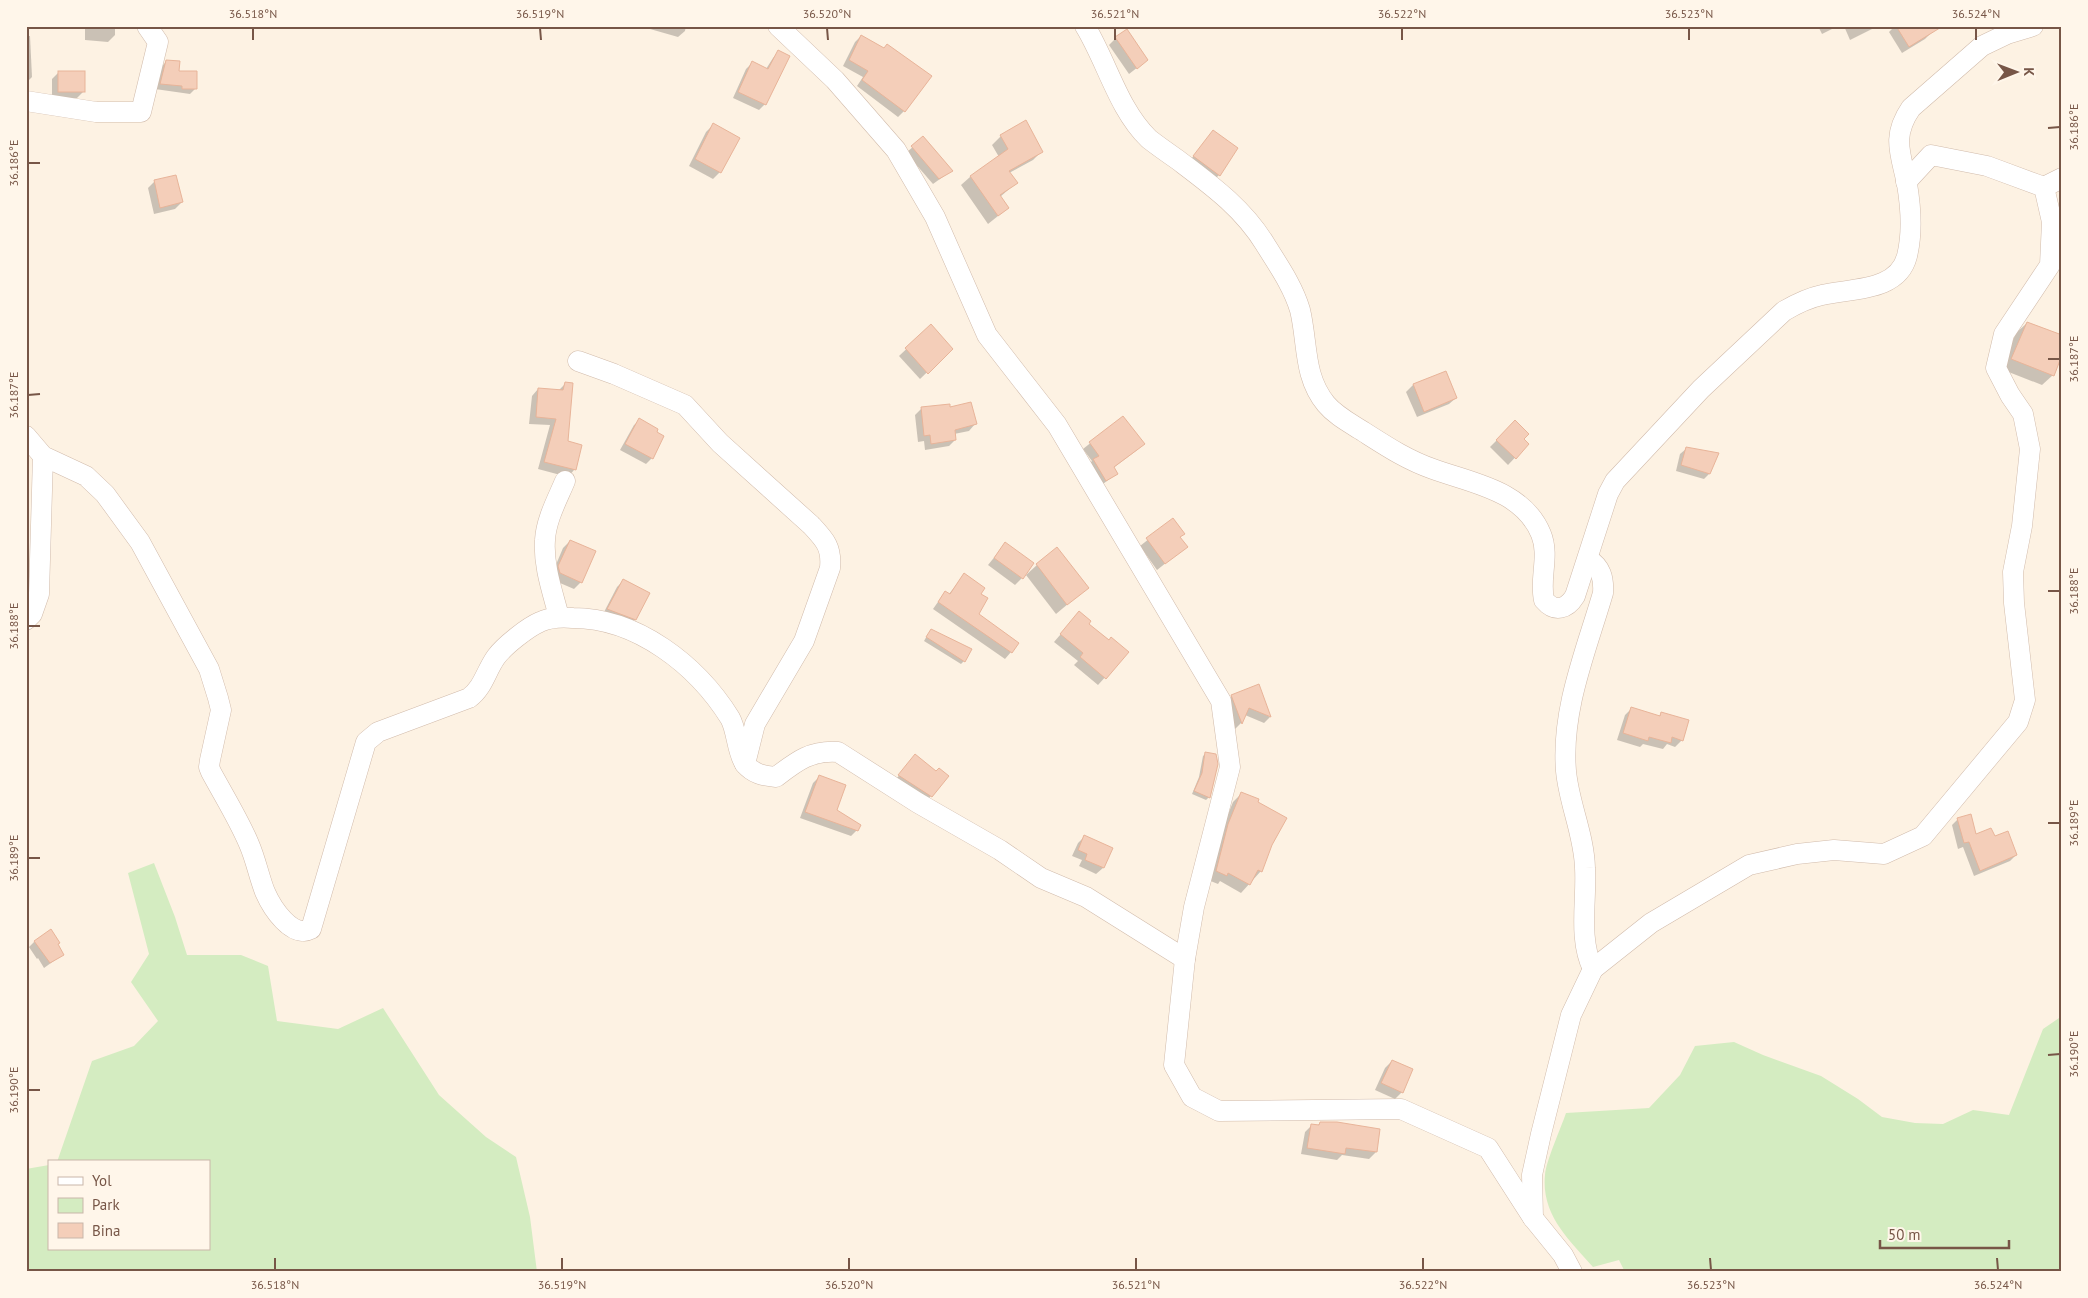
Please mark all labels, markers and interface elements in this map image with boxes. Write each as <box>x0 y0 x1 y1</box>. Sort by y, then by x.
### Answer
text: 36.518°N <box>229 6 277 21</box>
text: 36.519°N <box>516 6 564 21</box>
text: 36.520°N <box>803 6 851 21</box>
text: 36.521°N <box>1091 6 1139 21</box>
text: 36.522°N <box>1378 6 1426 21</box>
text: 36.523°N <box>1665 6 1713 21</box>
text: 36.524°N <box>1952 6 2000 21</box>
north arrow <box>1990 48 2040 98</box>
text: K <box>2020 67 2038 77</box>
text: 36.186°E <box>2066 104 2081 150</box>
text: 36.186°E <box>6 140 21 186</box>
text: 36.187°E <box>2066 336 2081 382</box>
text: 36.187°E <box>6 372 21 418</box>
text: 36.188°E <box>2066 568 2081 614</box>
text: 36.188°E <box>6 603 21 649</box>
text: 36.189°E <box>2066 800 2081 846</box>
text: 36.189°E <box>6 835 21 881</box>
text: 36.190°E <box>2066 1031 2081 1077</box>
text: 36.190°E <box>6 1067 21 1113</box>
legend <box>48 1160 210 1250</box>
text: Yol <box>92 1171 112 1190</box>
text: Park <box>92 1195 120 1214</box>
scale bar <box>1880 1218 2009 1250</box>
text: Bina <box>92 1221 120 1240</box>
text: 50 m <box>1888 1225 1921 1244</box>
text: 36.518°N <box>251 1277 299 1292</box>
text: 36.519°N <box>538 1277 586 1292</box>
text: 36.520°N <box>825 1277 873 1292</box>
text: 36.521°N <box>1112 1277 1160 1292</box>
text: 36.522°N <box>1399 1277 1447 1292</box>
text: 36.523°N <box>1687 1277 1735 1292</box>
text: 36.524°N <box>1974 1277 2022 1292</box>

